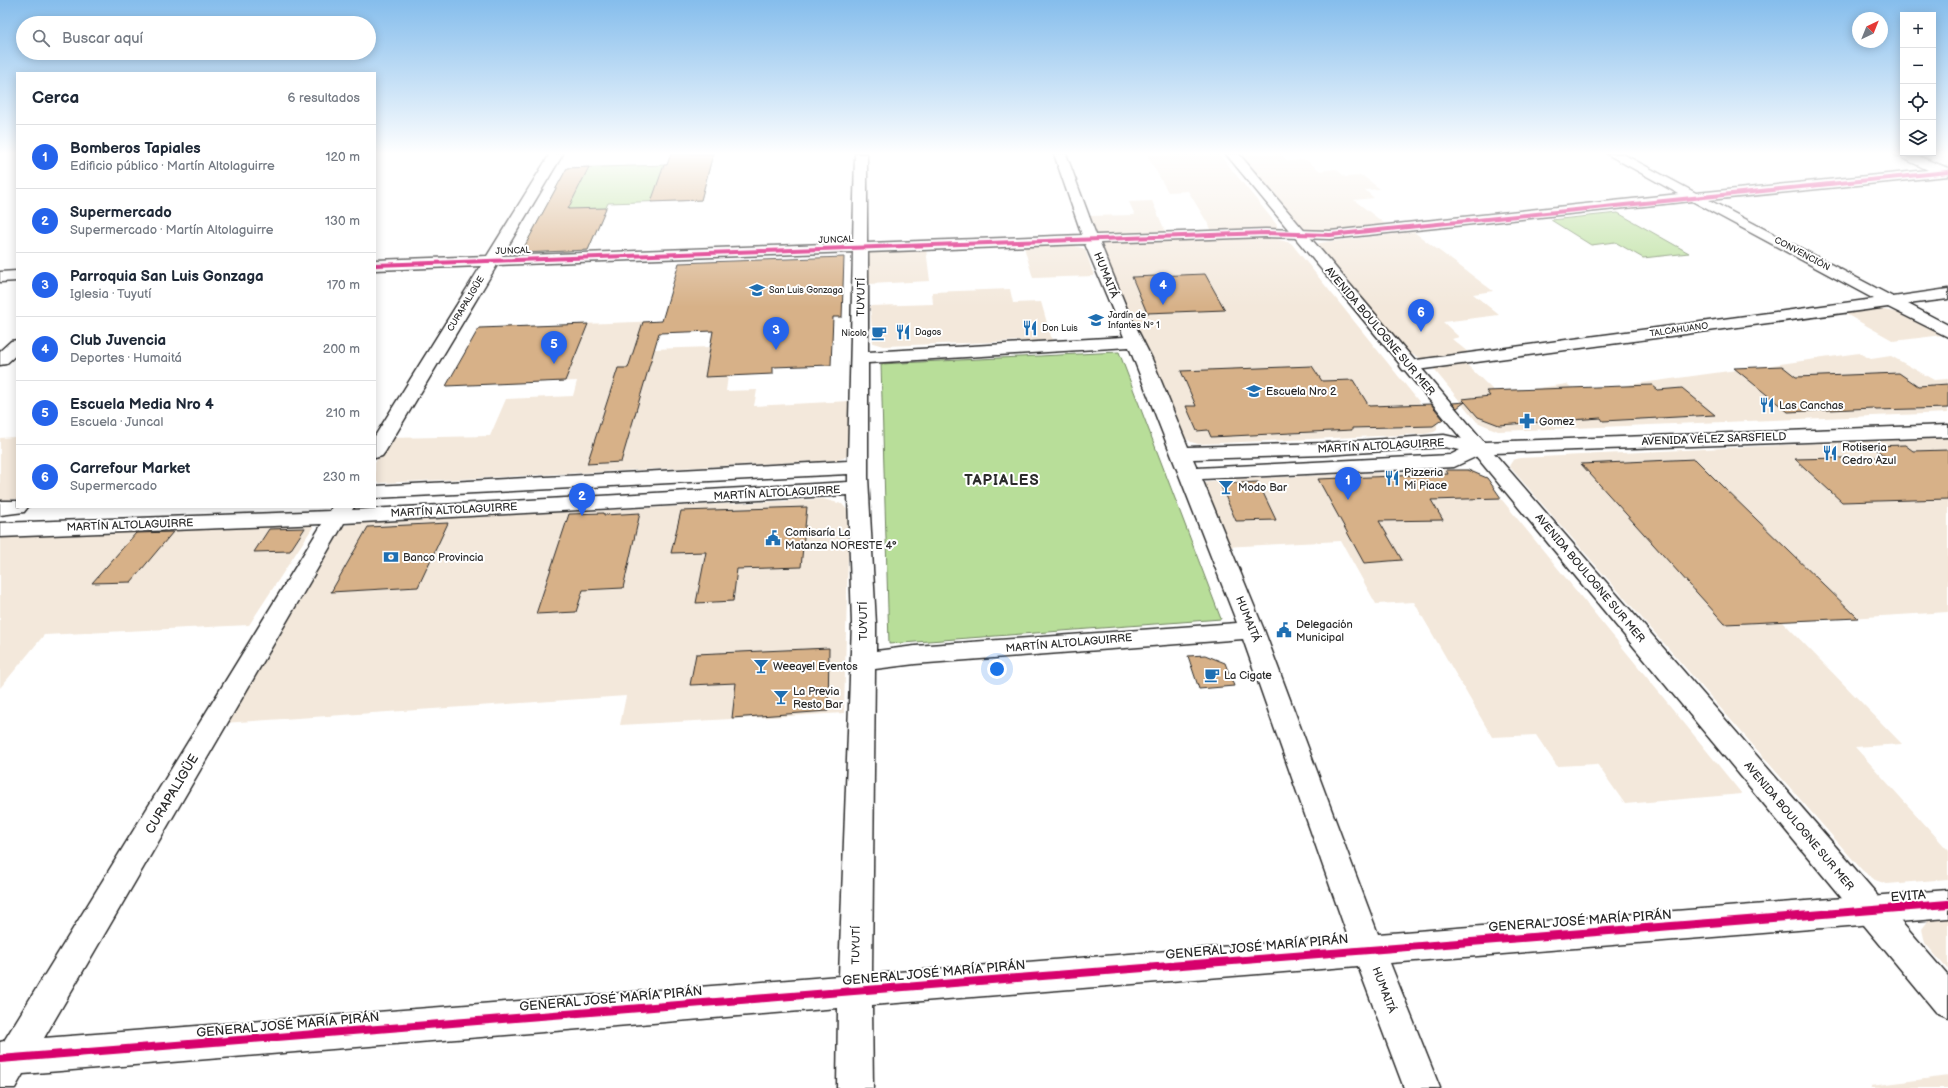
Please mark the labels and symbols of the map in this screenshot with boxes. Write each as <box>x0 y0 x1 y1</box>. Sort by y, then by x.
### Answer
north arrow <box>1852 12 1888 48</box>
street label: JUNCAL <box>818 234 855 246</box>
street label: CONVENCIÓN <box>1772 234 1832 273</box>
street label: JUNCAL <box>495 245 532 257</box>
street label: HUMAITÁ <box>1091 250 1122 300</box>
street label: AVENIDA BOULOGNE SUR MER <box>1322 264 1438 398</box>
pin: 4 <box>1150 272 1176 305</box>
street label: CURAPALIGÜE <box>444 274 487 334</box>
street label: TUYUTÍ <box>853 277 868 317</box>
school or university icon: San Luis Gonzaga <box>748 281 766 299</box>
place label: San Luis Gonzaga <box>769 285 843 296</box>
pin: 6 <box>1408 299 1434 332</box>
place label: Jardín de Infantes Nº 1 <box>1108 310 1160 331</box>
school or university icon: Jardín de Infantes Nº 1 <box>1087 311 1105 329</box>
pin: 3 <box>763 317 789 350</box>
restaurant icon: Don Luis <box>1021 319 1039 337</box>
street label: TALCAHUANO <box>1649 320 1709 340</box>
restaurant icon: Dagos <box>894 323 912 341</box>
place label: Don Luis <box>1042 323 1078 334</box>
cafe icon: Nicolo <box>870 324 888 342</box>
place label: Dagos <box>915 327 942 338</box>
place label: Nicolo <box>841 328 867 339</box>
pin: 5 <box>541 331 567 364</box>
school or university icon: Escuela Nro 2 <box>1245 382 1263 400</box>
place label: Escuela Nro 2 <box>1266 385 1337 398</box>
restaurant icon: Las Canchas <box>1758 396 1776 414</box>
place label: Las Canchas <box>1779 399 1844 412</box>
pharmacy icon: Gomez <box>1518 412 1536 430</box>
place label: Gomez <box>1539 415 1575 428</box>
street label: AVENIDA VÉLEZ SARSFIELD <box>1641 429 1787 448</box>
street label: MARTÍN ALTOLAGUIRRE <box>1317 435 1445 456</box>
place label: Rotiseria Cedro Azul <box>1842 441 1896 467</box>
restaurant icon: Rotiseria Cedro Azul <box>1821 444 1839 462</box>
place label: Pizzeria Mi Piace <box>1404 466 1448 492</box>
pin: 1 <box>1335 467 1361 500</box>
restaurant icon: Pizzeria Mi Piace <box>1383 469 1401 487</box>
district label: TAPIALES <box>964 471 1040 490</box>
bar icon: Modo Bar <box>1217 478 1235 496</box>
place label: Modo Bar <box>1238 481 1288 494</box>
street label: MARTÍN ALTOLAGUIRRE <box>713 482 841 503</box>
pin: 2 <box>569 483 595 516</box>
street label: MARTÍN ALTOLAGUIRRE <box>390 499 518 520</box>
street label: AVENIDA BOULOGNE SUR MER <box>1532 511 1648 645</box>
street label: MARTÍN ALTOLAGUIRRE <box>66 515 194 534</box>
place label: Comisaría La Matanza NORESTE 4° <box>785 526 897 552</box>
public building icon: Comisaría La Matanza NORESTE 4° <box>764 529 782 547</box>
bank icon: Banco Provincia <box>382 548 400 566</box>
place label: Banco Provincia <box>403 551 484 564</box>
street label: HUMAITÁ <box>1233 594 1264 644</box>
street label: TUYUTÍ <box>856 601 870 641</box>
place label: Delegación Municipal <box>1296 618 1353 644</box>
public building icon: Delegación Municipal <box>1275 621 1293 639</box>
street label: MARTÍN ALTOLAGUIRRE <box>1005 630 1133 655</box>
bar icon: Weeayel Eventos <box>752 657 770 675</box>
your location <box>987 659 1007 679</box>
place label: Weeayel Eventos <box>773 660 858 673</box>
cafe icon: La Cigate <box>1203 666 1221 684</box>
place label: La Cigate <box>1224 669 1272 682</box>
place label: La Previa Resto Bar <box>793 685 844 711</box>
bar icon: La Previa Resto Bar <box>772 688 790 706</box>
street label: CURAPALIGÜE <box>142 751 202 837</box>
street label: AVENIDA BOULOGNE SUR MER <box>1741 759 1857 893</box>
street label: EVITA <box>1890 886 1926 905</box>
street label: GENERAL JOSÉ MARÍA PIRÁN <box>1488 906 1672 935</box>
street label: TUYUTÍ <box>848 925 863 965</box>
street label: GENERAL JOSÉ MARÍA PIRÁN <box>1165 930 1349 963</box>
street label: GENERAL JOSÉ MARÍA PIRÁN <box>842 956 1026 989</box>
street label: HUMAITÁ <box>1369 965 1400 1015</box>
street label: GENERAL JOSÉ MARÍA PIRÁN <box>519 982 703 1015</box>
street label: GENERAL JOSÉ MARÍA PIRÁN <box>196 1008 380 1041</box>

